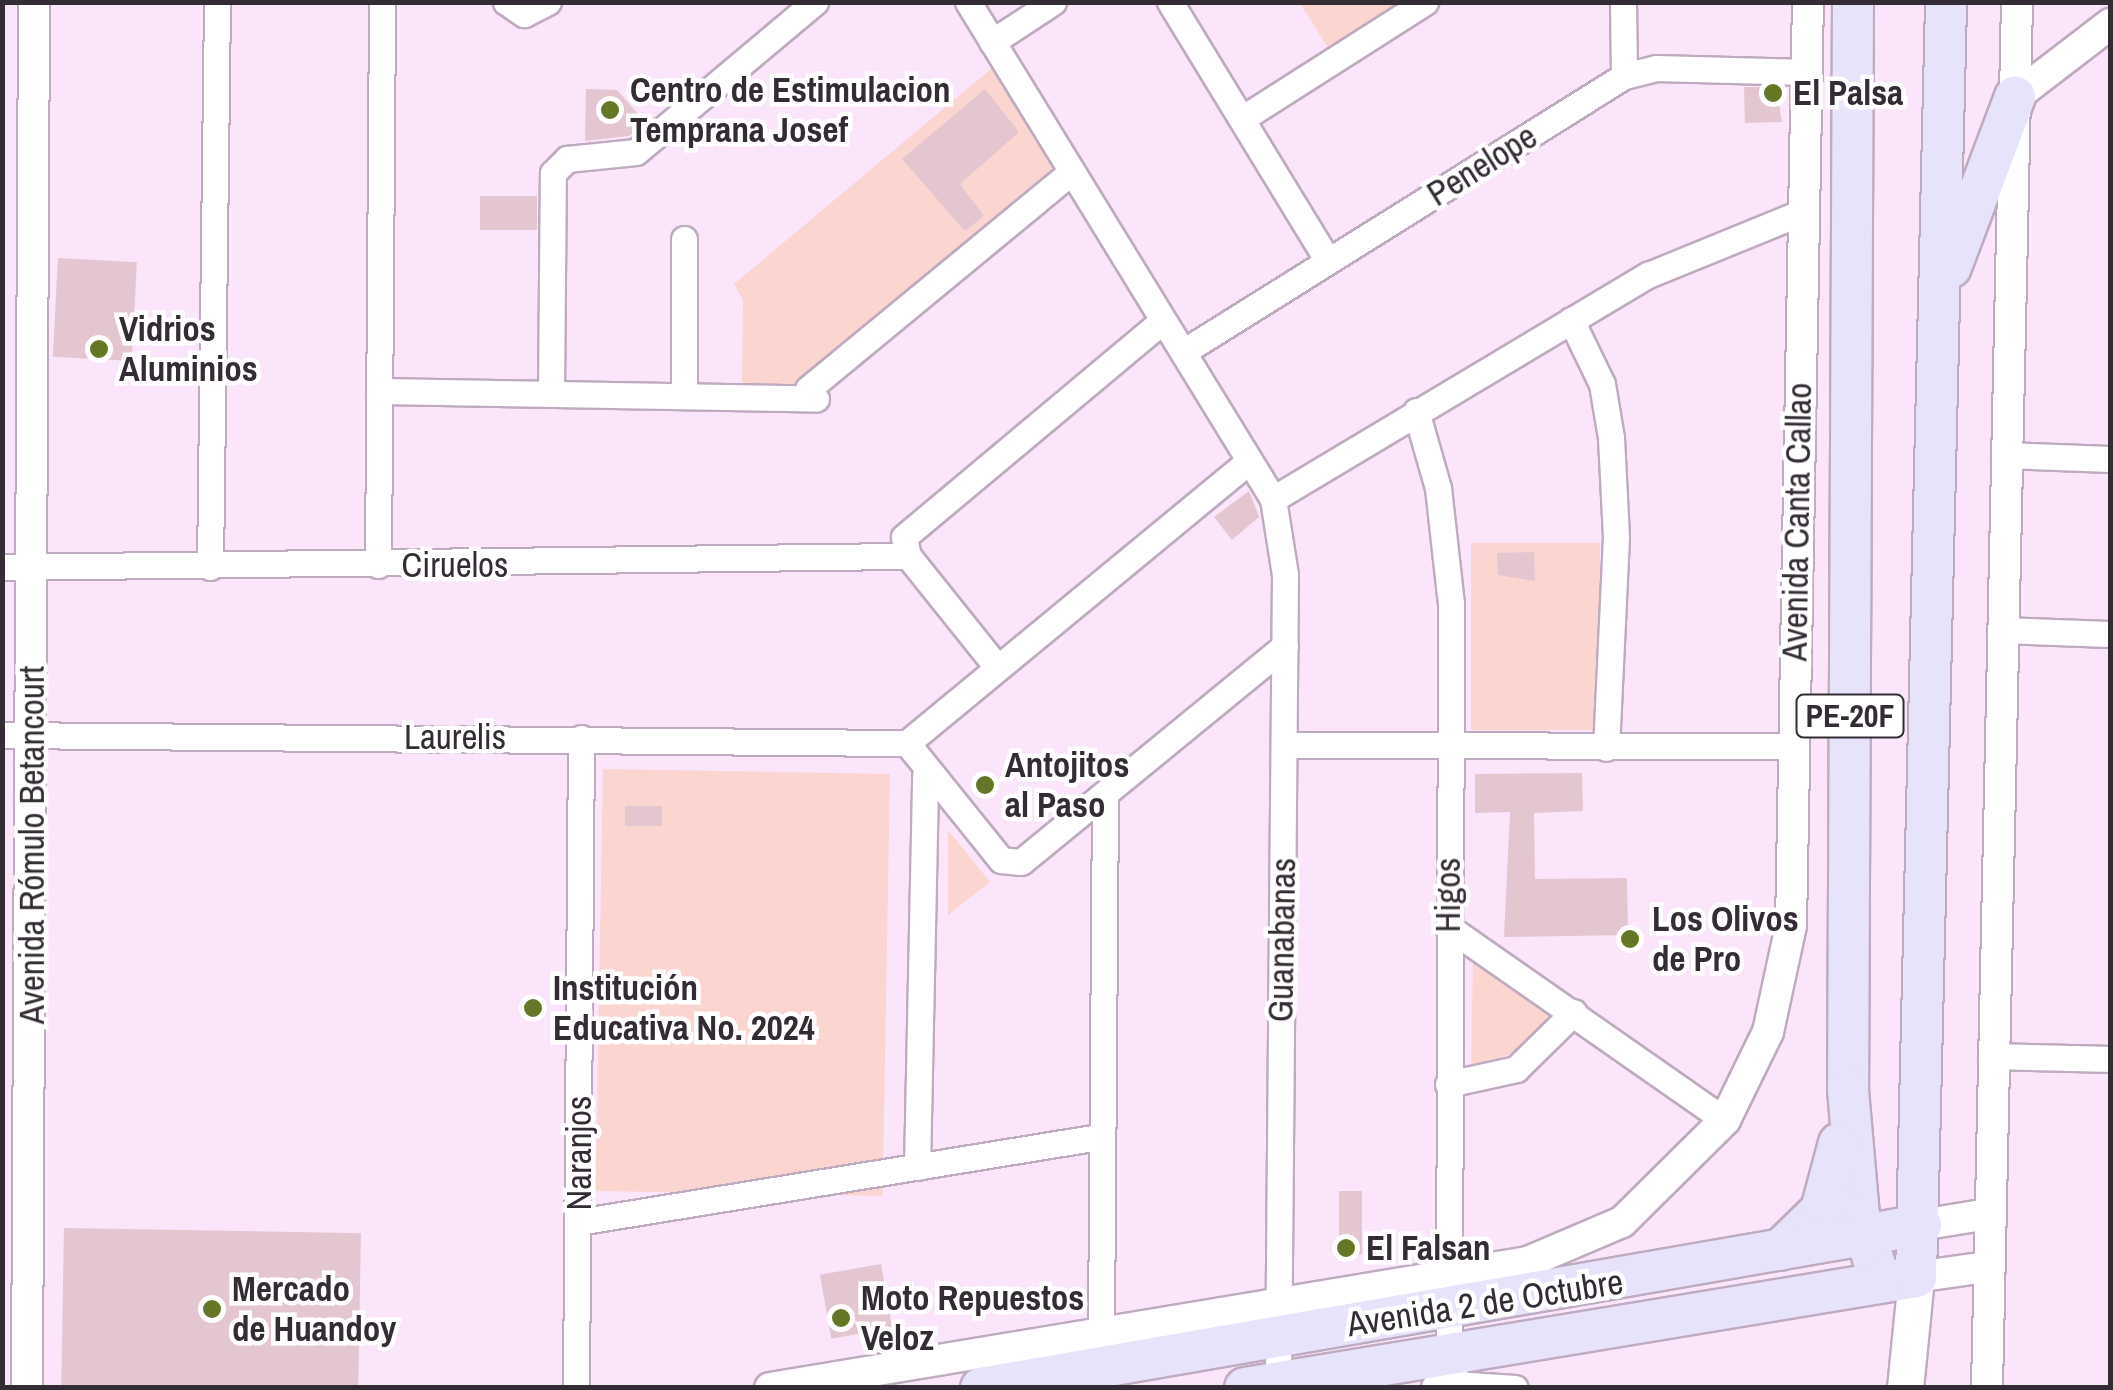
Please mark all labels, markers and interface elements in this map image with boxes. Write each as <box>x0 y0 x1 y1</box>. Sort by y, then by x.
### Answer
place label: Centro de Estimulacion Temprana Josef <box>630 69 951 151</box>
place label: El Palsa <box>1793 72 1903 114</box>
marker: El Palsa <box>1762 82 1784 104</box>
marker: Centro de Estimulacion Temprana Josef <box>599 99 621 121</box>
street label: Penelope <box>1419 115 1545 215</box>
place label: Vidrios Aluminios <box>119 308 258 390</box>
marker: Vidrios Aluminios <box>88 338 110 360</box>
street label: Avenida Canta Callao <box>1774 382 1820 662</box>
street label: Ciruelos <box>402 544 508 586</box>
street label: Avenida Rómulo Betancourt <box>11 666 53 1024</box>
road number: PE-20F <box>1795 689 1905 743</box>
street label: Laurelis <box>404 716 506 758</box>
place label: Antojitos al Paso <box>1005 744 1129 826</box>
marker: Antojitos al Paso <box>974 774 996 796</box>
street label: Guanabanas <box>1260 857 1304 1023</box>
street label: Higos <box>1427 858 1469 932</box>
place label: Los Olivos de Pro <box>1652 898 1799 980</box>
marker: Los Olivos de Pro <box>1617 926 1643 952</box>
place label: Institución Educativa No. 2024 <box>553 967 815 1049</box>
marker: Institución Educativa No. 2024 <box>522 997 544 1019</box>
street label: Naranjos <box>558 1096 600 1210</box>
place label: El Falsan <box>1366 1227 1491 1269</box>
marker: El Falsan <box>1335 1237 1357 1259</box>
street label: Avenida 2 de Octubre <box>1344 1260 1626 1346</box>
place label: Mercado de Huandoy <box>232 1268 396 1350</box>
place label: Moto Repuestos Veloz <box>861 1277 1084 1359</box>
marker: Mercado de Huandoy <box>201 1298 223 1320</box>
marker: Moto Repuestos Veloz <box>830 1307 852 1329</box>

